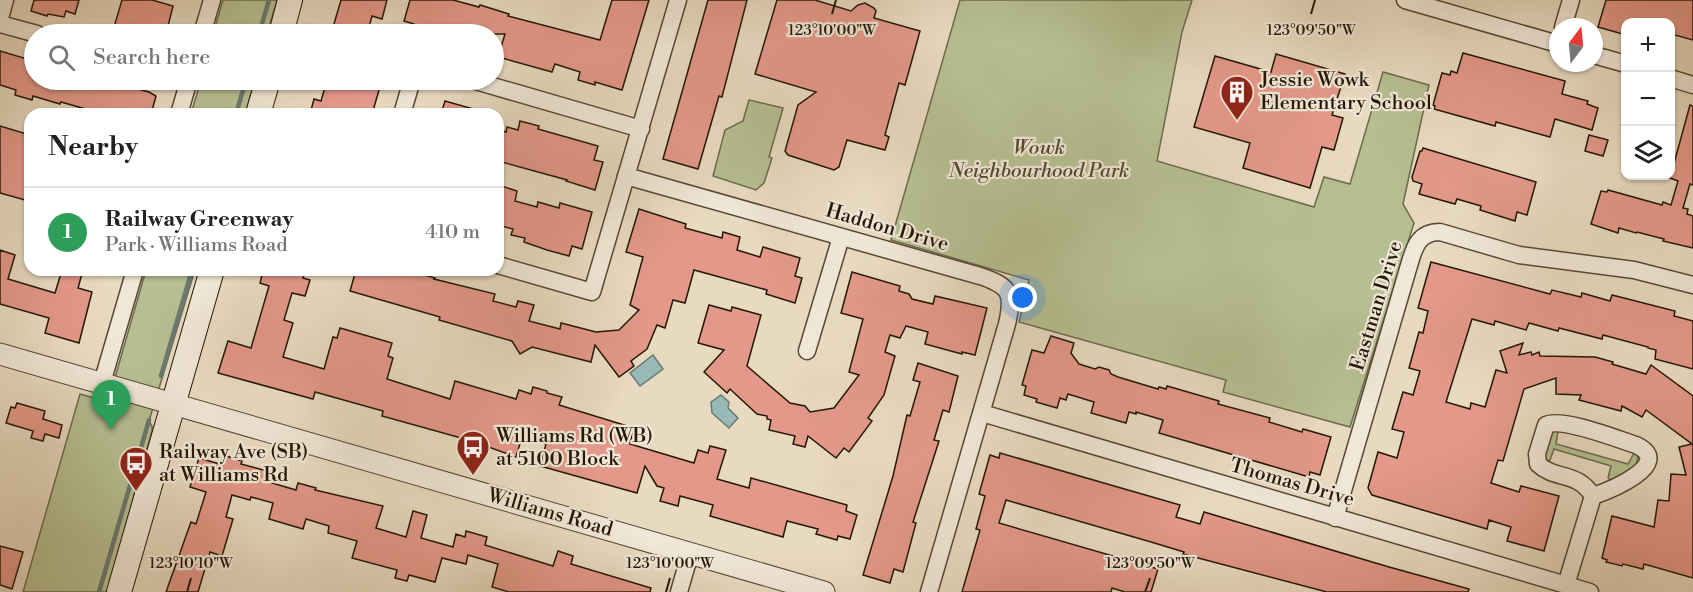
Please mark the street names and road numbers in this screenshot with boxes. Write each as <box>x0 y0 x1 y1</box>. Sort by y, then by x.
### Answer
street label: Haddon Drive <box>822 198 952 258</box>
street label: Eastman Drive <box>1345 238 1409 374</box>
street label: Thomas Drive <box>1227 453 1357 513</box>
street label: Williams Road <box>483 483 616 543</box>

